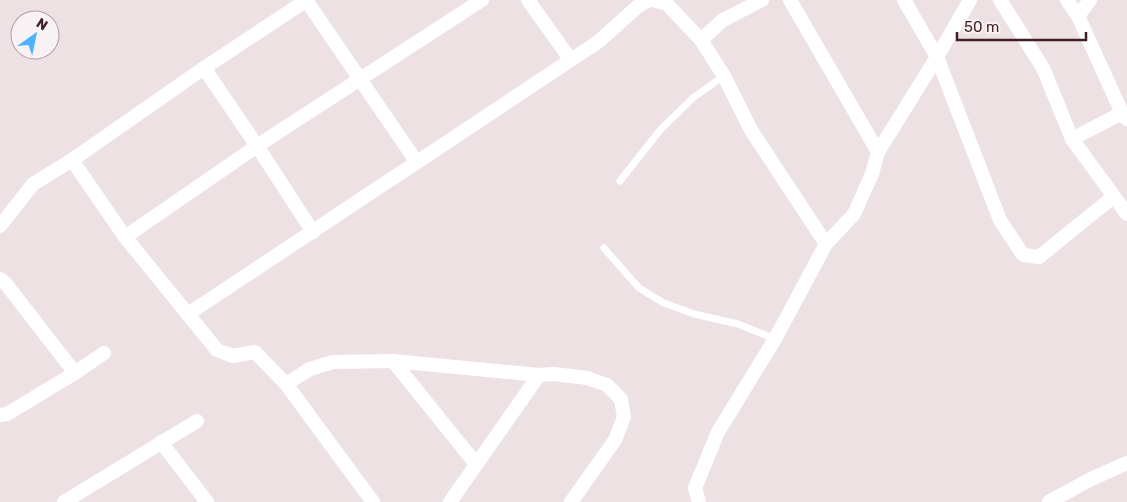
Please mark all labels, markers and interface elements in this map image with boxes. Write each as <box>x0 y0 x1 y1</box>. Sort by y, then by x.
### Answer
north arrow <box>10 10 60 60</box>
scale bar <box>957 10 1086 42</box>
text: N <box>33 15 51 34</box>
text: 50 m <box>964 18 999 36</box>

